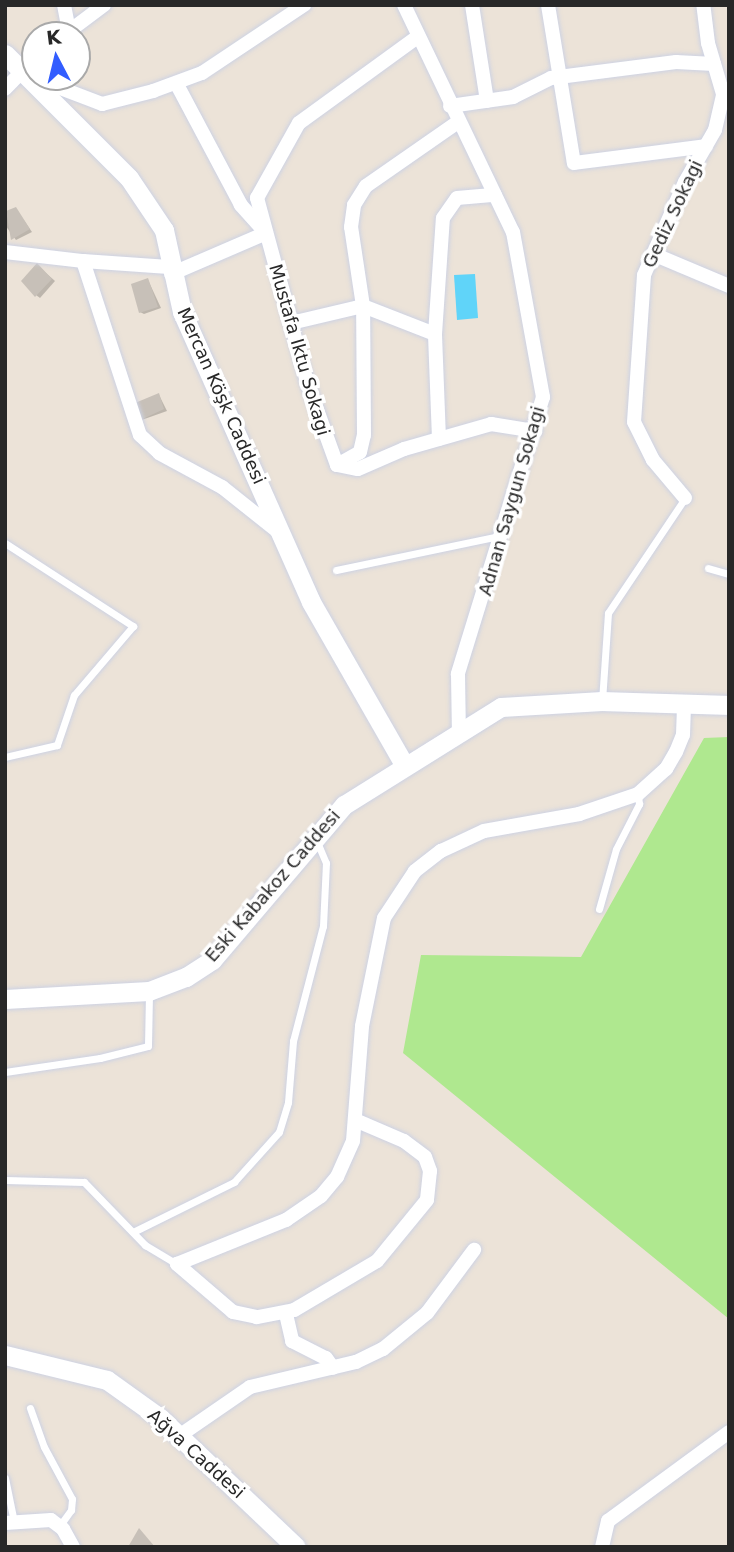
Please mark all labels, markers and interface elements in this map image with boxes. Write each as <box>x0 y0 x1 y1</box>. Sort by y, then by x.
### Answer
north arrow <box>21 21 91 91</box>
text: K <box>45 25 62 49</box>
street label: Gediz Sokagi <box>639 157 707 271</box>
street label: Mustafa Iktu Sokagi <box>264 262 334 438</box>
street label: Mercan Köşk Caddesi <box>172 304 270 488</box>
street label: Adnan Saygun Sokagi <box>475 404 549 598</box>
street label: Eski Kabakoz Caddesi <box>201 805 345 967</box>
street label: Ağva Caddesi <box>143 1405 249 1503</box>

